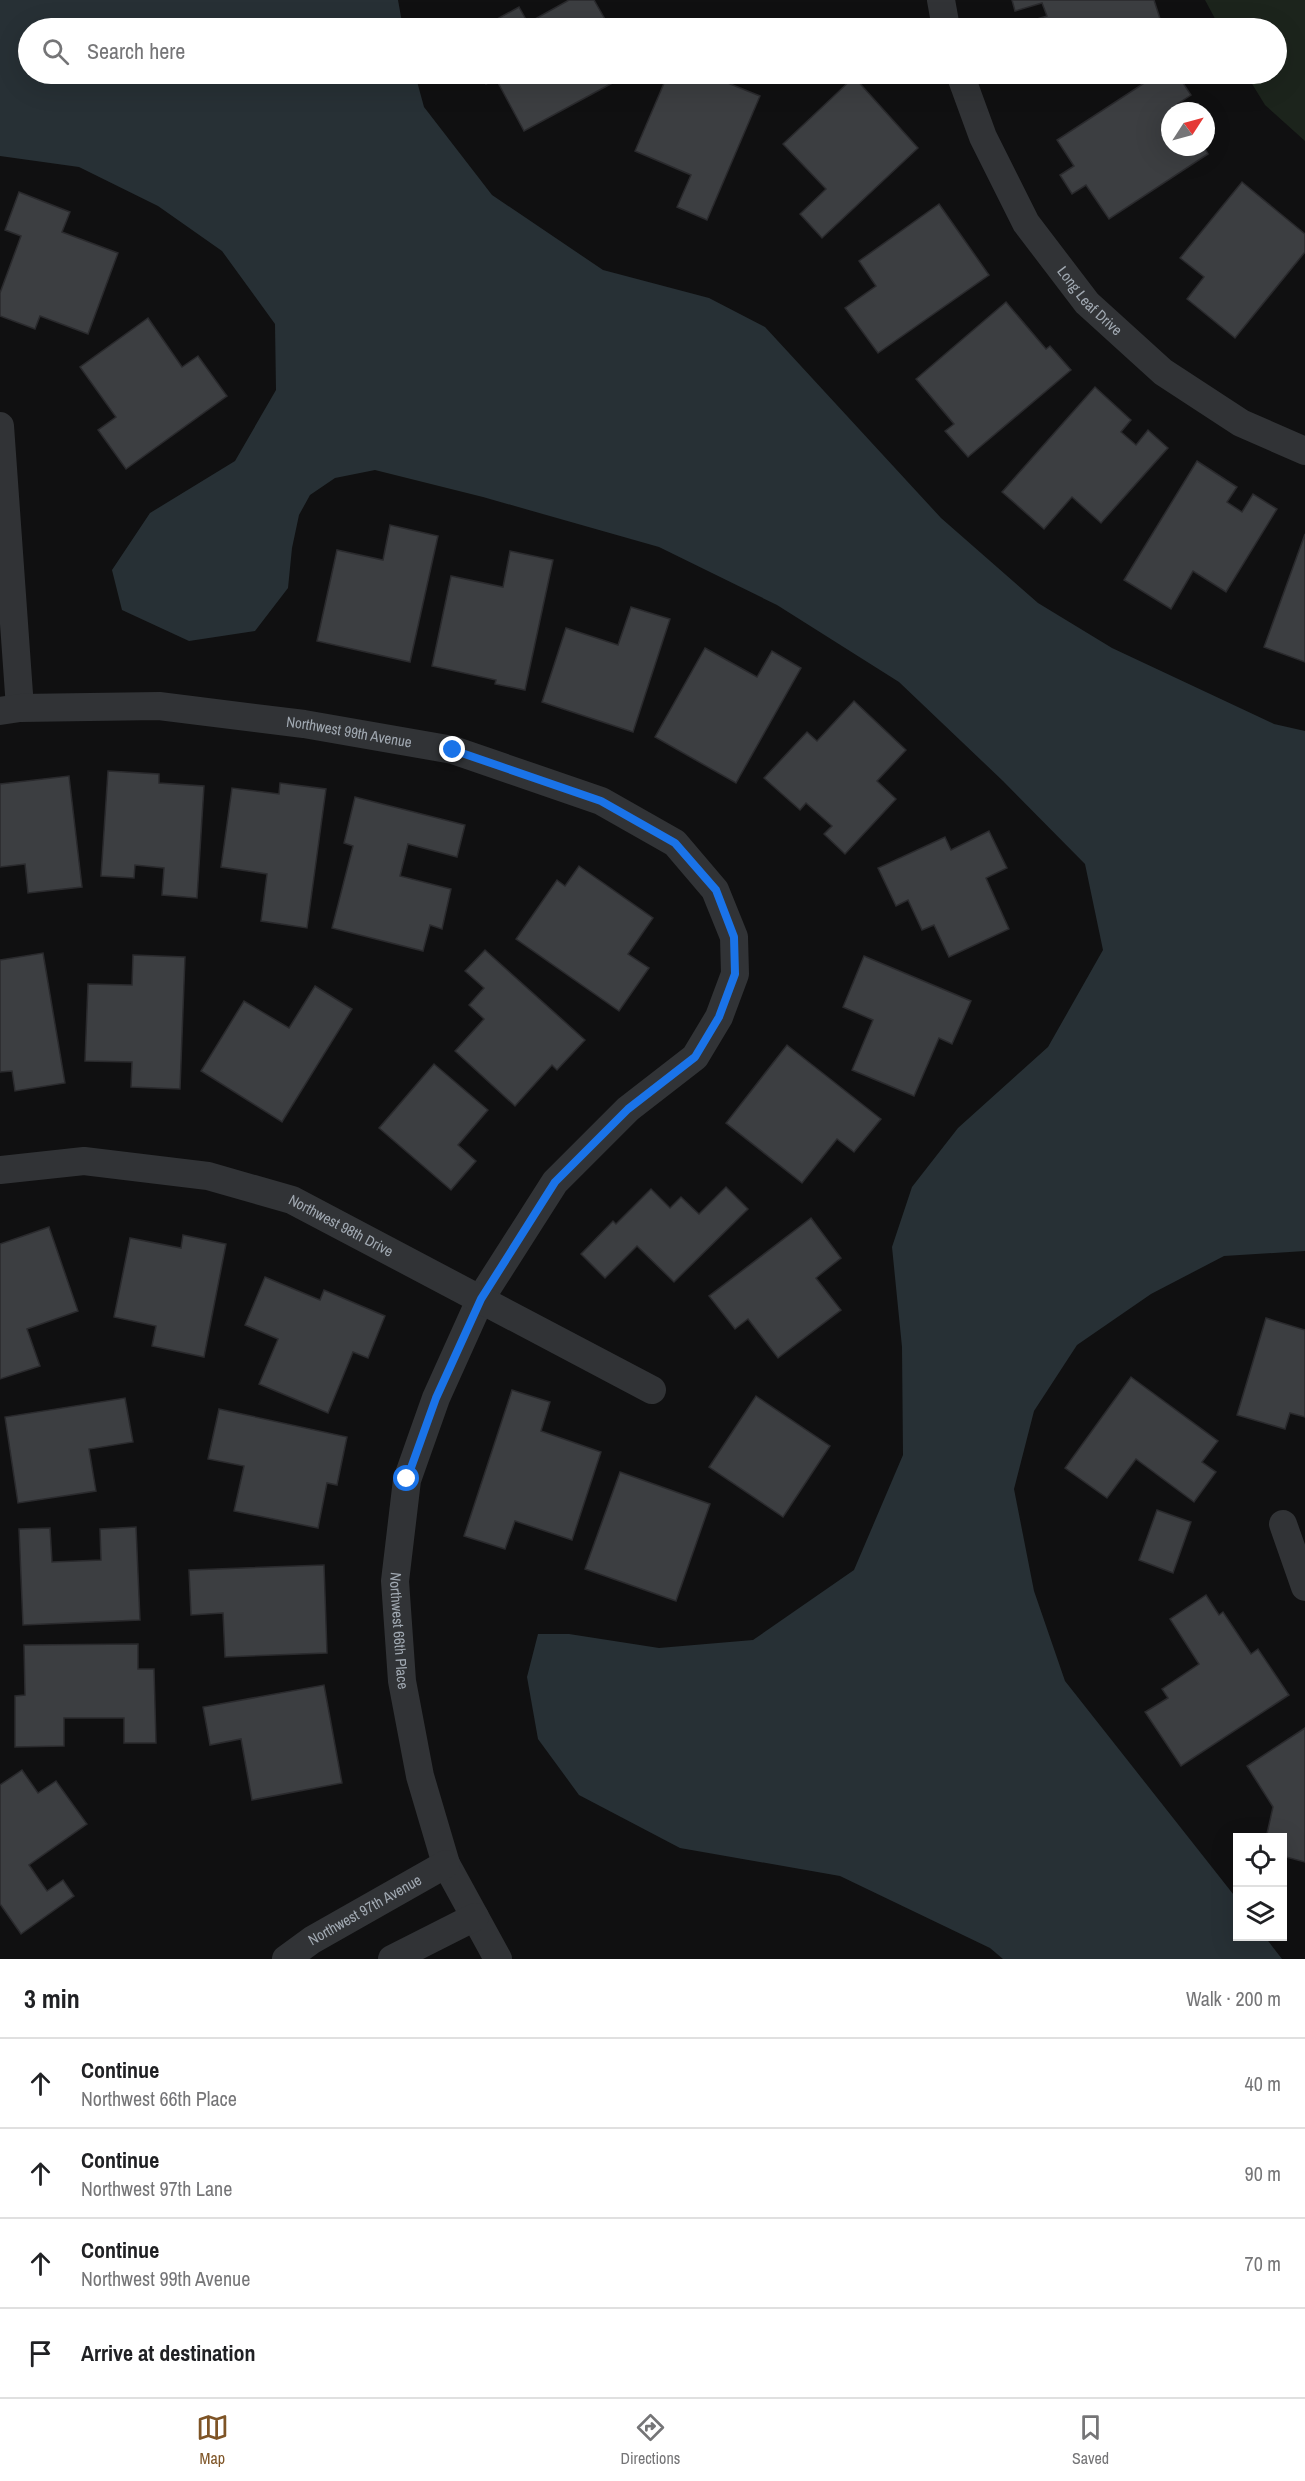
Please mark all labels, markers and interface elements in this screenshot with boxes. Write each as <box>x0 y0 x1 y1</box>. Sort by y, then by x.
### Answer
search box <box>18 18 1287 84</box>
icon: search <box>39 35 72 68</box>
text: Search here <box>87 36 185 66</box>
north arrow <box>1161 102 1215 156</box>
street label: Long Leaf Drive <box>1053 262 1127 340</box>
street label: Northwest 99th Avenue <box>285 711 414 753</box>
route end <box>439 736 465 762</box>
street label: Northwest 98th Drive <box>285 1189 397 1262</box>
route start <box>393 1465 419 1491</box>
street label: Northwest 66th Place <box>385 1571 414 1691</box>
map controls <box>1233 1833 1287 1941</box>
button: locate <box>1233 1833 1287 1887</box>
street label: Northwest 97th Avenue <box>304 1869 425 1950</box>
button: layers <box>1233 1887 1287 1941</box>
text: 3 min <box>24 1981 80 2016</box>
text: Walk · 200 m <box>1186 1985 1281 2012</box>
text: Continue <box>81 2055 159 2085</box>
icon: ahead <box>24 2067 57 2100</box>
text: 40 m <box>1245 2070 1281 2097</box>
text: Northwest 66th Place <box>81 2085 237 2112</box>
text: Continue <box>81 2145 159 2175</box>
icon: ahead <box>24 2157 57 2190</box>
text: 90 m <box>1245 2160 1281 2187</box>
text: Northwest 97th Lane <box>81 2175 232 2202</box>
text: Continue <box>81 2235 159 2265</box>
icon: ahead <box>24 2247 57 2280</box>
text: 70 m <box>1245 2250 1281 2277</box>
text: Northwest 99th Avenue <box>81 2265 250 2292</box>
icon: arrive <box>24 2337 57 2370</box>
text: Arrive at destination <box>81 2338 255 2368</box>
tab: Map <box>196 2411 229 2469</box>
tab: Directions <box>620 2411 680 2469</box>
tab: Saved <box>1072 2411 1109 2469</box>

